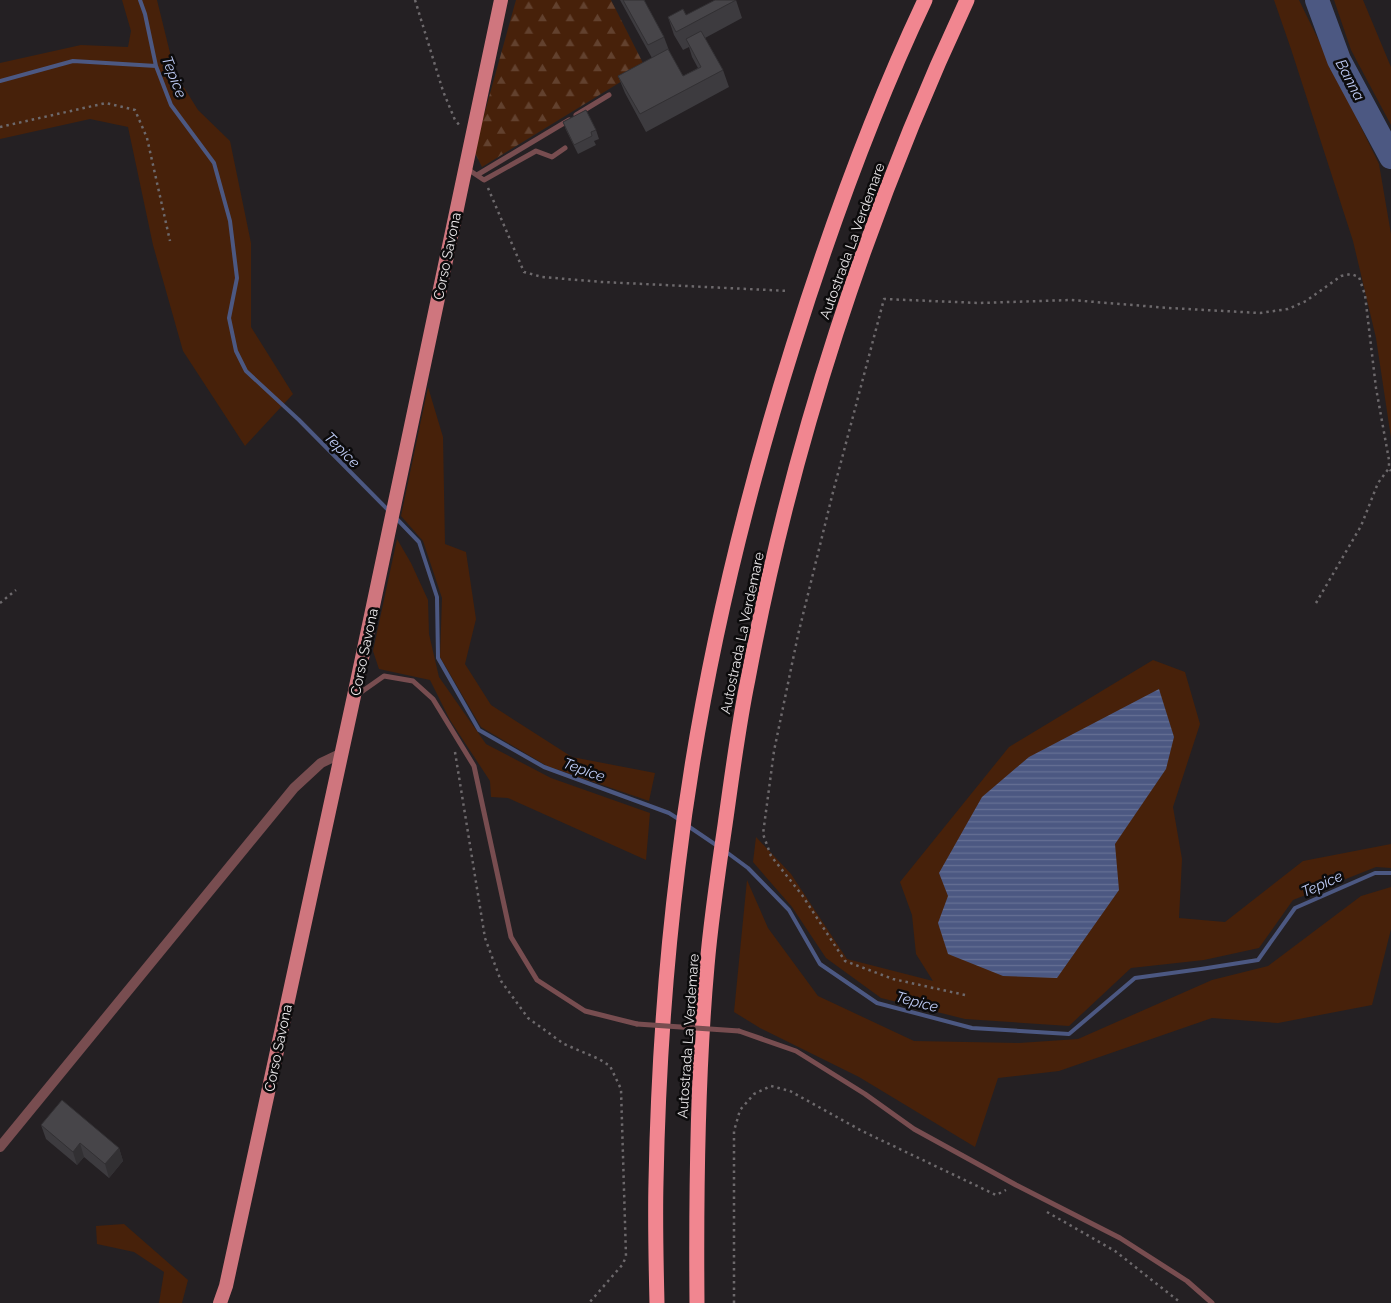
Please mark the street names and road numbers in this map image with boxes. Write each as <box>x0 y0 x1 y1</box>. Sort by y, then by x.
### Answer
street label: Autostrada La Verdemare <box>816 161 888 321</box>
street label: Corso Savona <box>430 211 464 301</box>
street label: Autostrada La Verdemare <box>717 551 767 715</box>
street label: Corso Savona <box>347 607 381 697</box>
street label: Autostrada La Verdemare <box>674 953 702 1119</box>
street label: Corso Savona <box>261 1003 295 1093</box>

